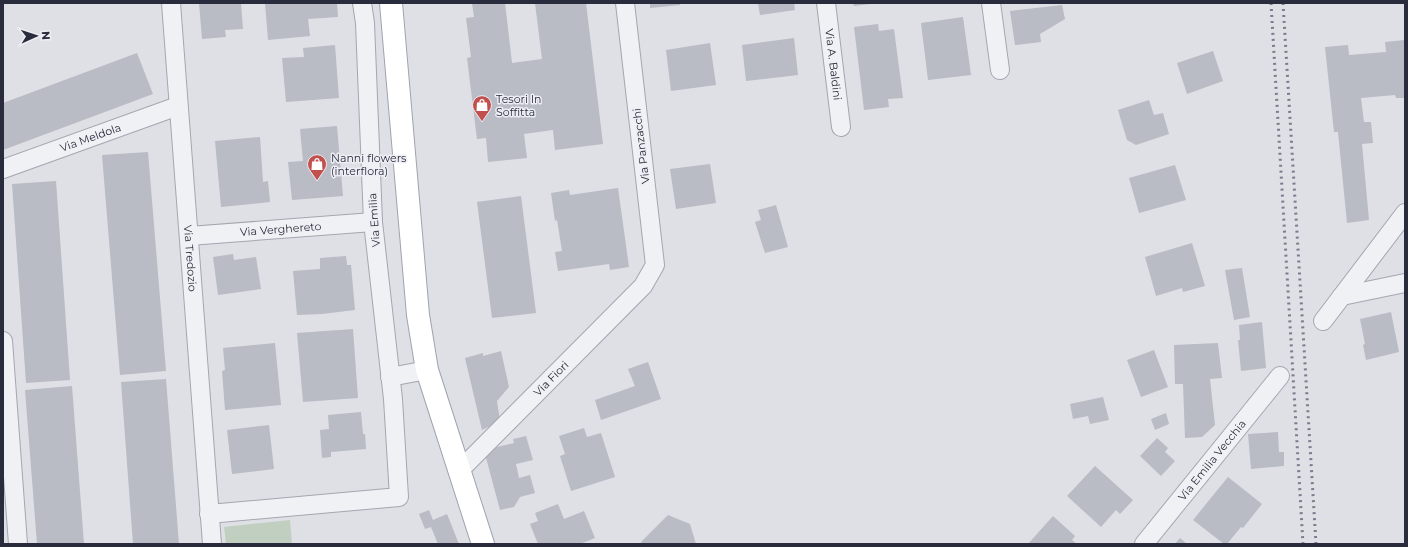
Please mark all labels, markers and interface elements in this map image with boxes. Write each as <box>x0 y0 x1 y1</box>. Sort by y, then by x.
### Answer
north arrow <box>16 16 56 56</box>
street label: Via A. Baldini <box>822 28 845 101</box>
text: N <box>39 31 53 40</box>
place label: Tesori In Soffitta <box>496 92 542 119</box>
shop icon: Tesori In Soffitta <box>471 94 493 122</box>
street label: Via Panzacchi <box>629 107 653 185</box>
street label: Via Meldola <box>58 120 123 155</box>
place label: Nanni flowers (interflora) <box>331 151 407 178</box>
shop icon: Nanni flowers (interflora) <box>306 153 328 181</box>
street label: Via Emilia <box>365 192 383 248</box>
street label: Via Verghereto <box>240 219 322 239</box>
street label: Via Tredozio <box>181 224 200 292</box>
street label: Via Fiori <box>530 358 571 399</box>
street label: Via Emilia Vecchia <box>1175 417 1249 503</box>

